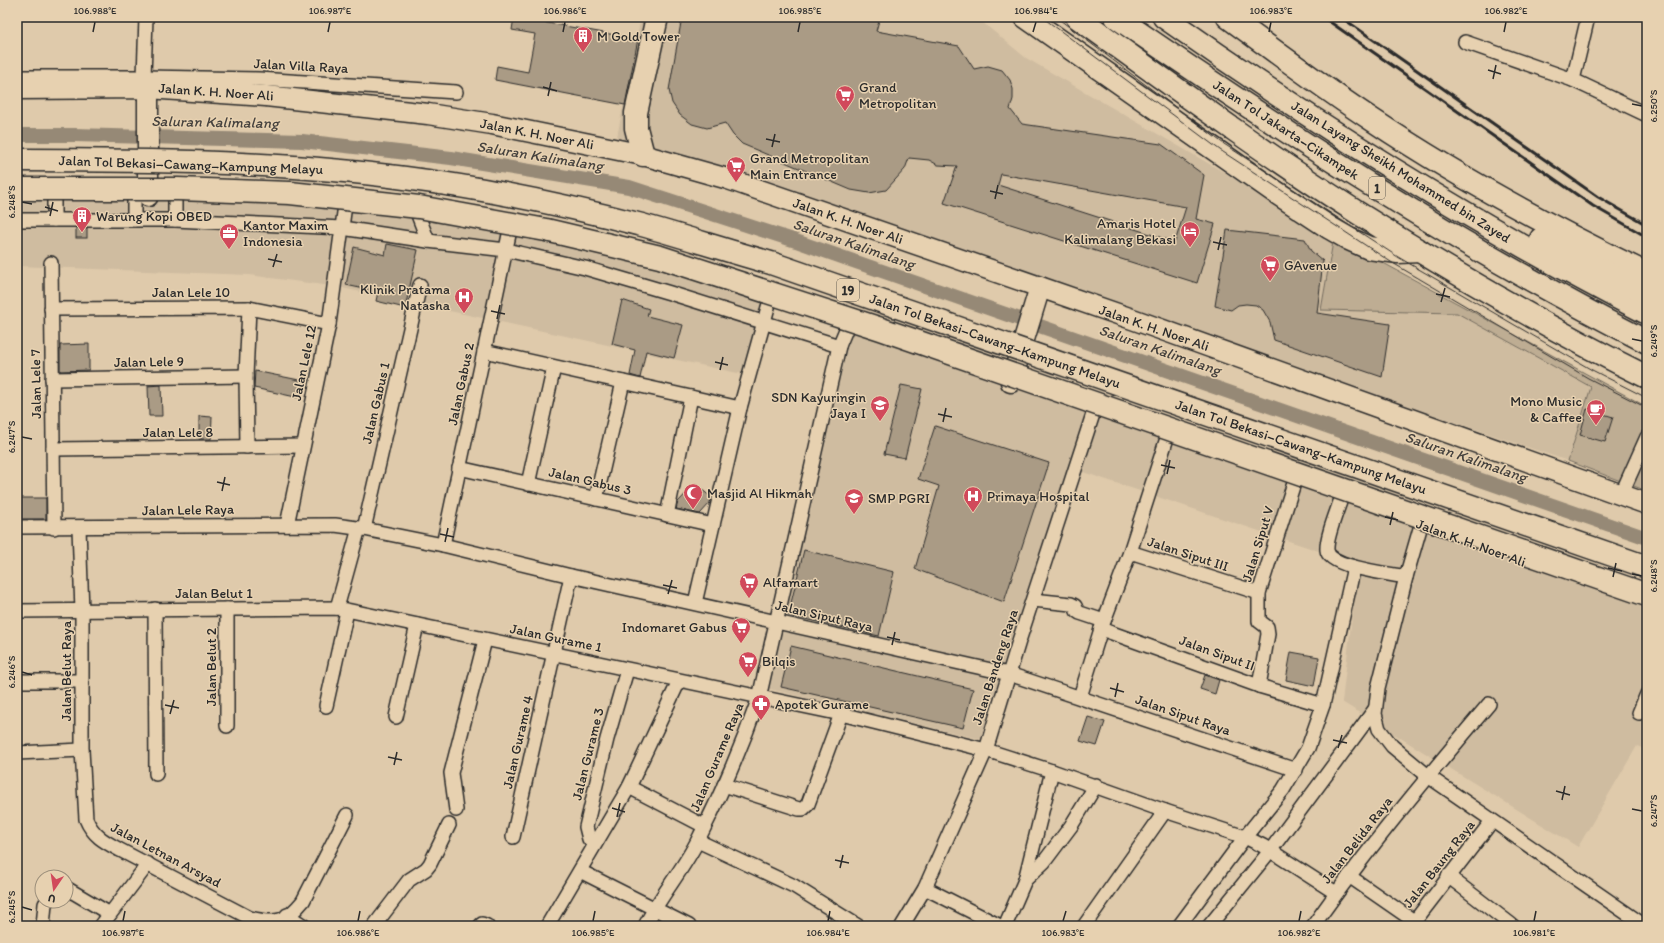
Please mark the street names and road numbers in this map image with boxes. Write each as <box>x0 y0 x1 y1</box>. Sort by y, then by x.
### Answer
street label: Jalan Villa Raya <box>253 55 350 77</box>
street label: Jalan Tol Jakarta–Cikampek <box>1210 76 1363 184</box>
street label: Jalan K. H. Noer Ali <box>158 79 274 105</box>
street label: Jalan Layang Sheikh Mohammed bin Zayed <box>1288 97 1514 247</box>
street label: Jalan K. H. Noer Ali <box>479 115 595 153</box>
street label: Jalan Tol Bekasi–Cawang–Kampung Melayu <box>58 152 324 178</box>
road number: 1 <box>1369 177 1385 199</box>
street label: Jalan K. H. Noer Ali <box>791 194 905 248</box>
road number: 19 <box>837 279 859 301</box>
street label: Jalan Lele 10 <box>152 284 230 301</box>
street label: Jalan Tol Bekasi–Cawang–Kampung Melayu <box>867 290 1123 392</box>
street label: Jalan K. H. Noer Ali <box>1097 301 1211 355</box>
street label: Jalan Lele 12 <box>288 323 320 402</box>
street label: Jalan Gabus 2 <box>444 341 478 427</box>
street label: Jalan Lele 7 <box>27 349 45 419</box>
street label: Jalan Lele 9 <box>114 353 184 371</box>
street label: Jalan Gabus 1 <box>358 360 394 445</box>
street label: Jalan Tol Bekasi–Cawang–Kampung Melayu <box>1173 396 1429 498</box>
street label: Jalan Lele 8 <box>143 424 214 441</box>
street label: Jalan Gabus 3 <box>547 463 633 499</box>
street label: Jalan Lele Raya <box>142 501 235 519</box>
street label: Jalan Siput V <box>1238 503 1278 584</box>
street label: Jalan K. H. Noer Ali <box>1414 515 1528 571</box>
street label: Jalan Siput III <box>1145 533 1231 575</box>
street label: Jalan Belut 1 <box>175 585 253 602</box>
street label: Jalan Siput Raya <box>774 597 875 636</box>
street label: Jalan Bandeng Raya <box>968 606 1022 727</box>
street label: Jalan Belut Raya <box>58 620 75 721</box>
street label: Jalan Gurame 1 <box>508 620 604 656</box>
street label: Jalan Belut 2 <box>203 627 220 706</box>
street label: Jalan Siput II <box>1177 631 1257 675</box>
street label: Jalan Siput Raya <box>1133 691 1234 739</box>
street label: Jalan Gurame 4 <box>499 693 537 790</box>
street label: Jalan Gurame Raya <box>686 699 748 814</box>
street label: Jalan Gurame 3 <box>568 706 608 802</box>
street label: Jalan Belida Raya <box>1318 793 1397 887</box>
street label: Jalan Baung Raya <box>1399 816 1479 911</box>
street label: Jalan Letnan Arsyad <box>108 819 224 891</box>

